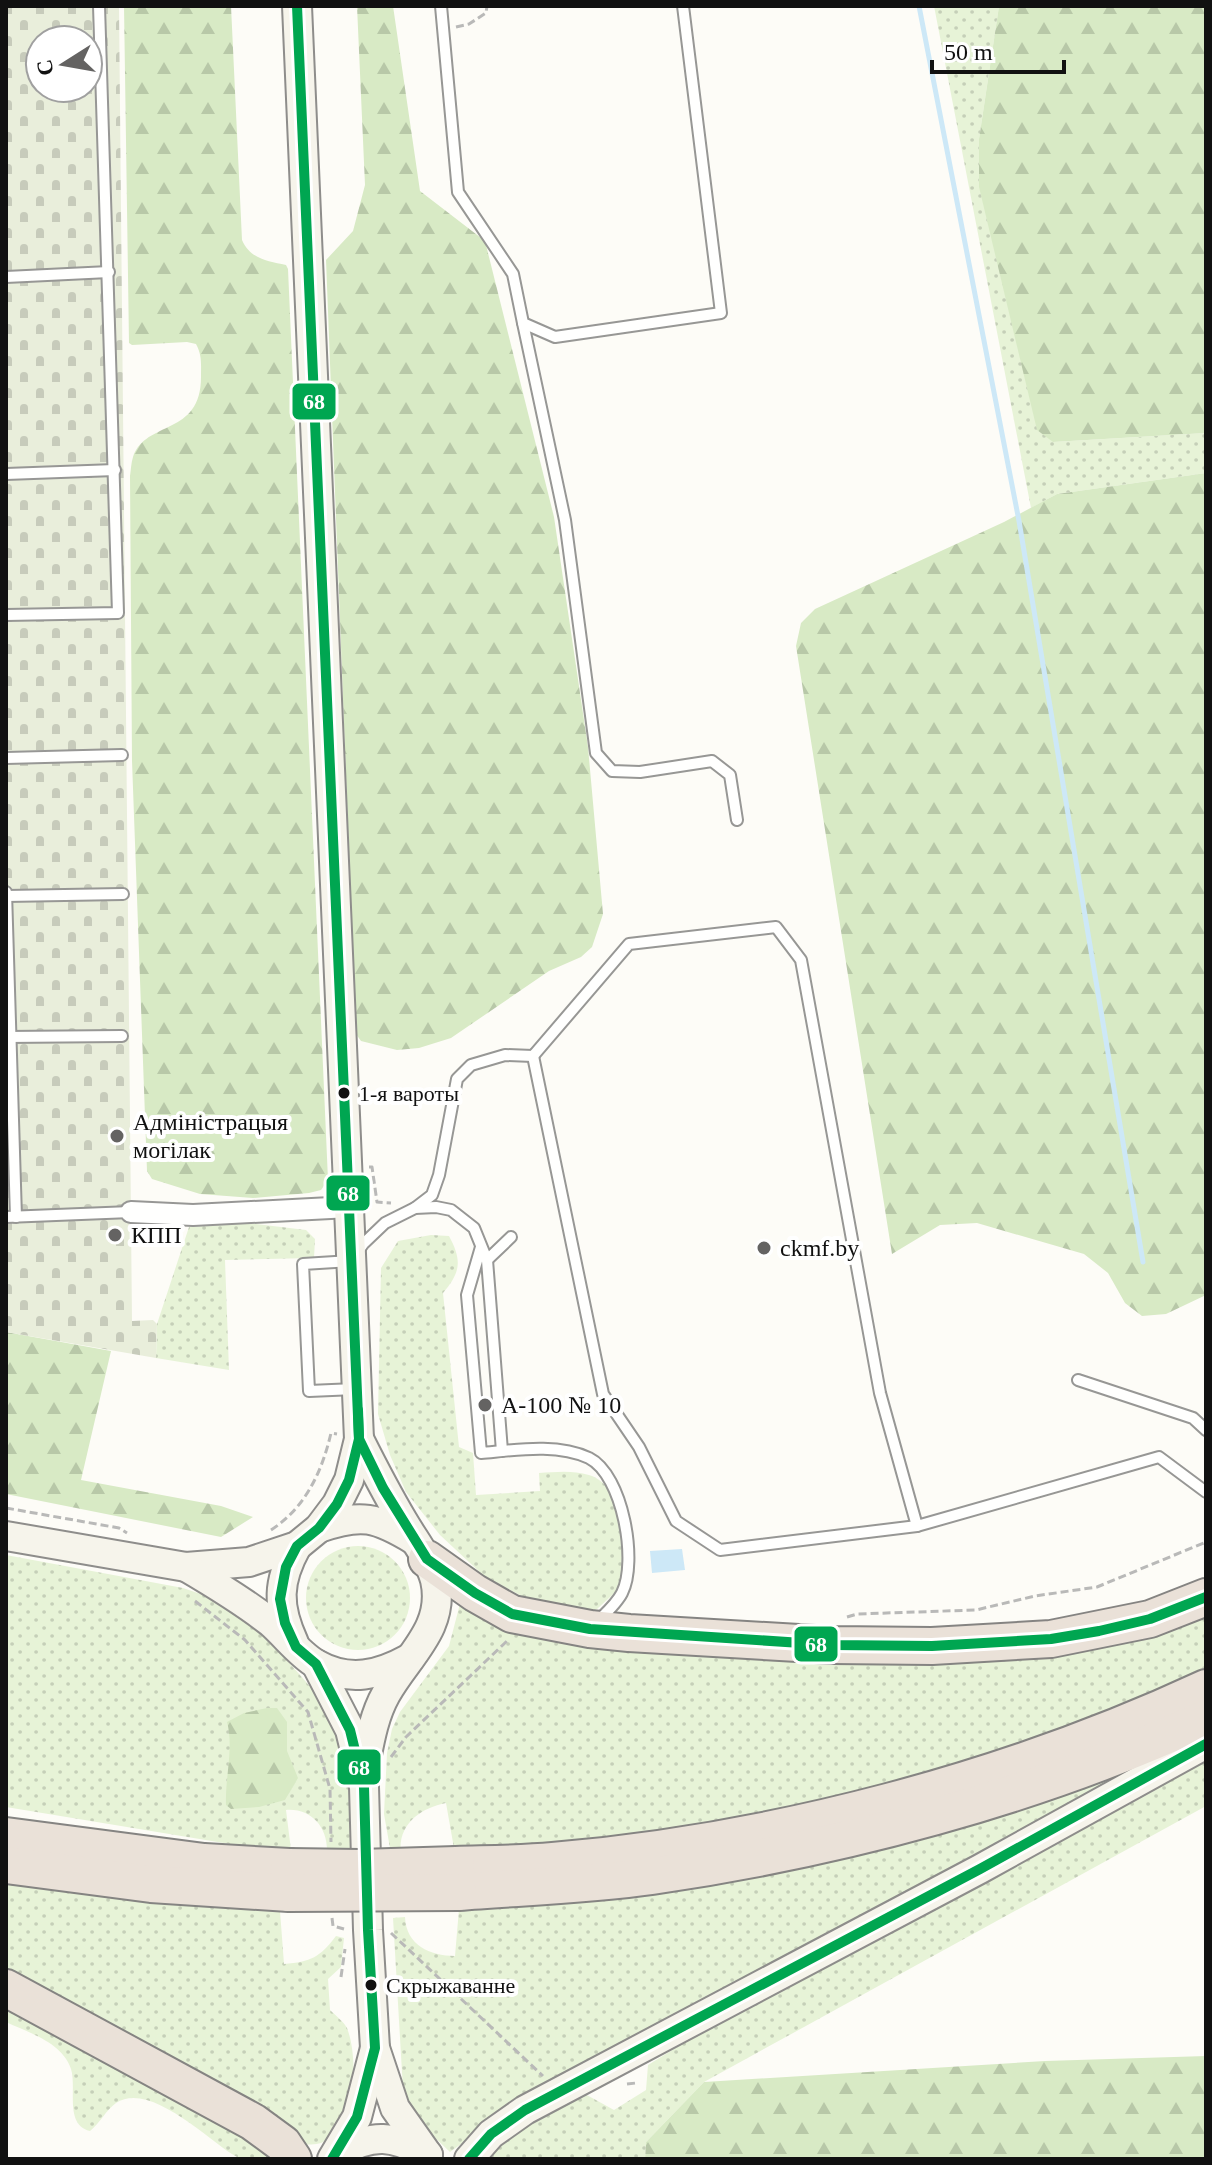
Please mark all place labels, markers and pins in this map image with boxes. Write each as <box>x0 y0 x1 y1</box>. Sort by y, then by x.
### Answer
place label: 1-я вароты <box>359 1081 459 1106</box>
marker: 1-я вароты <box>336 1085 352 1101</box>
place label: Адміністрацыя могілак <box>133 1109 288 1163</box>
marker: Адміністрацыя могілак <box>108 1127 126 1145</box>
place label: КПП <box>131 1222 182 1248</box>
marker: КПП <box>106 1226 124 1244</box>
place label: ckmf.by <box>780 1235 859 1261</box>
marker: ckmf.by <box>755 1239 773 1257</box>
place label: А-100 № 10 <box>501 1392 621 1418</box>
marker: А-100 № 10 <box>476 1396 494 1414</box>
place label: Скрыжаванне <box>386 1973 515 1998</box>
marker: Скрыжаванне <box>363 1977 379 1993</box>

